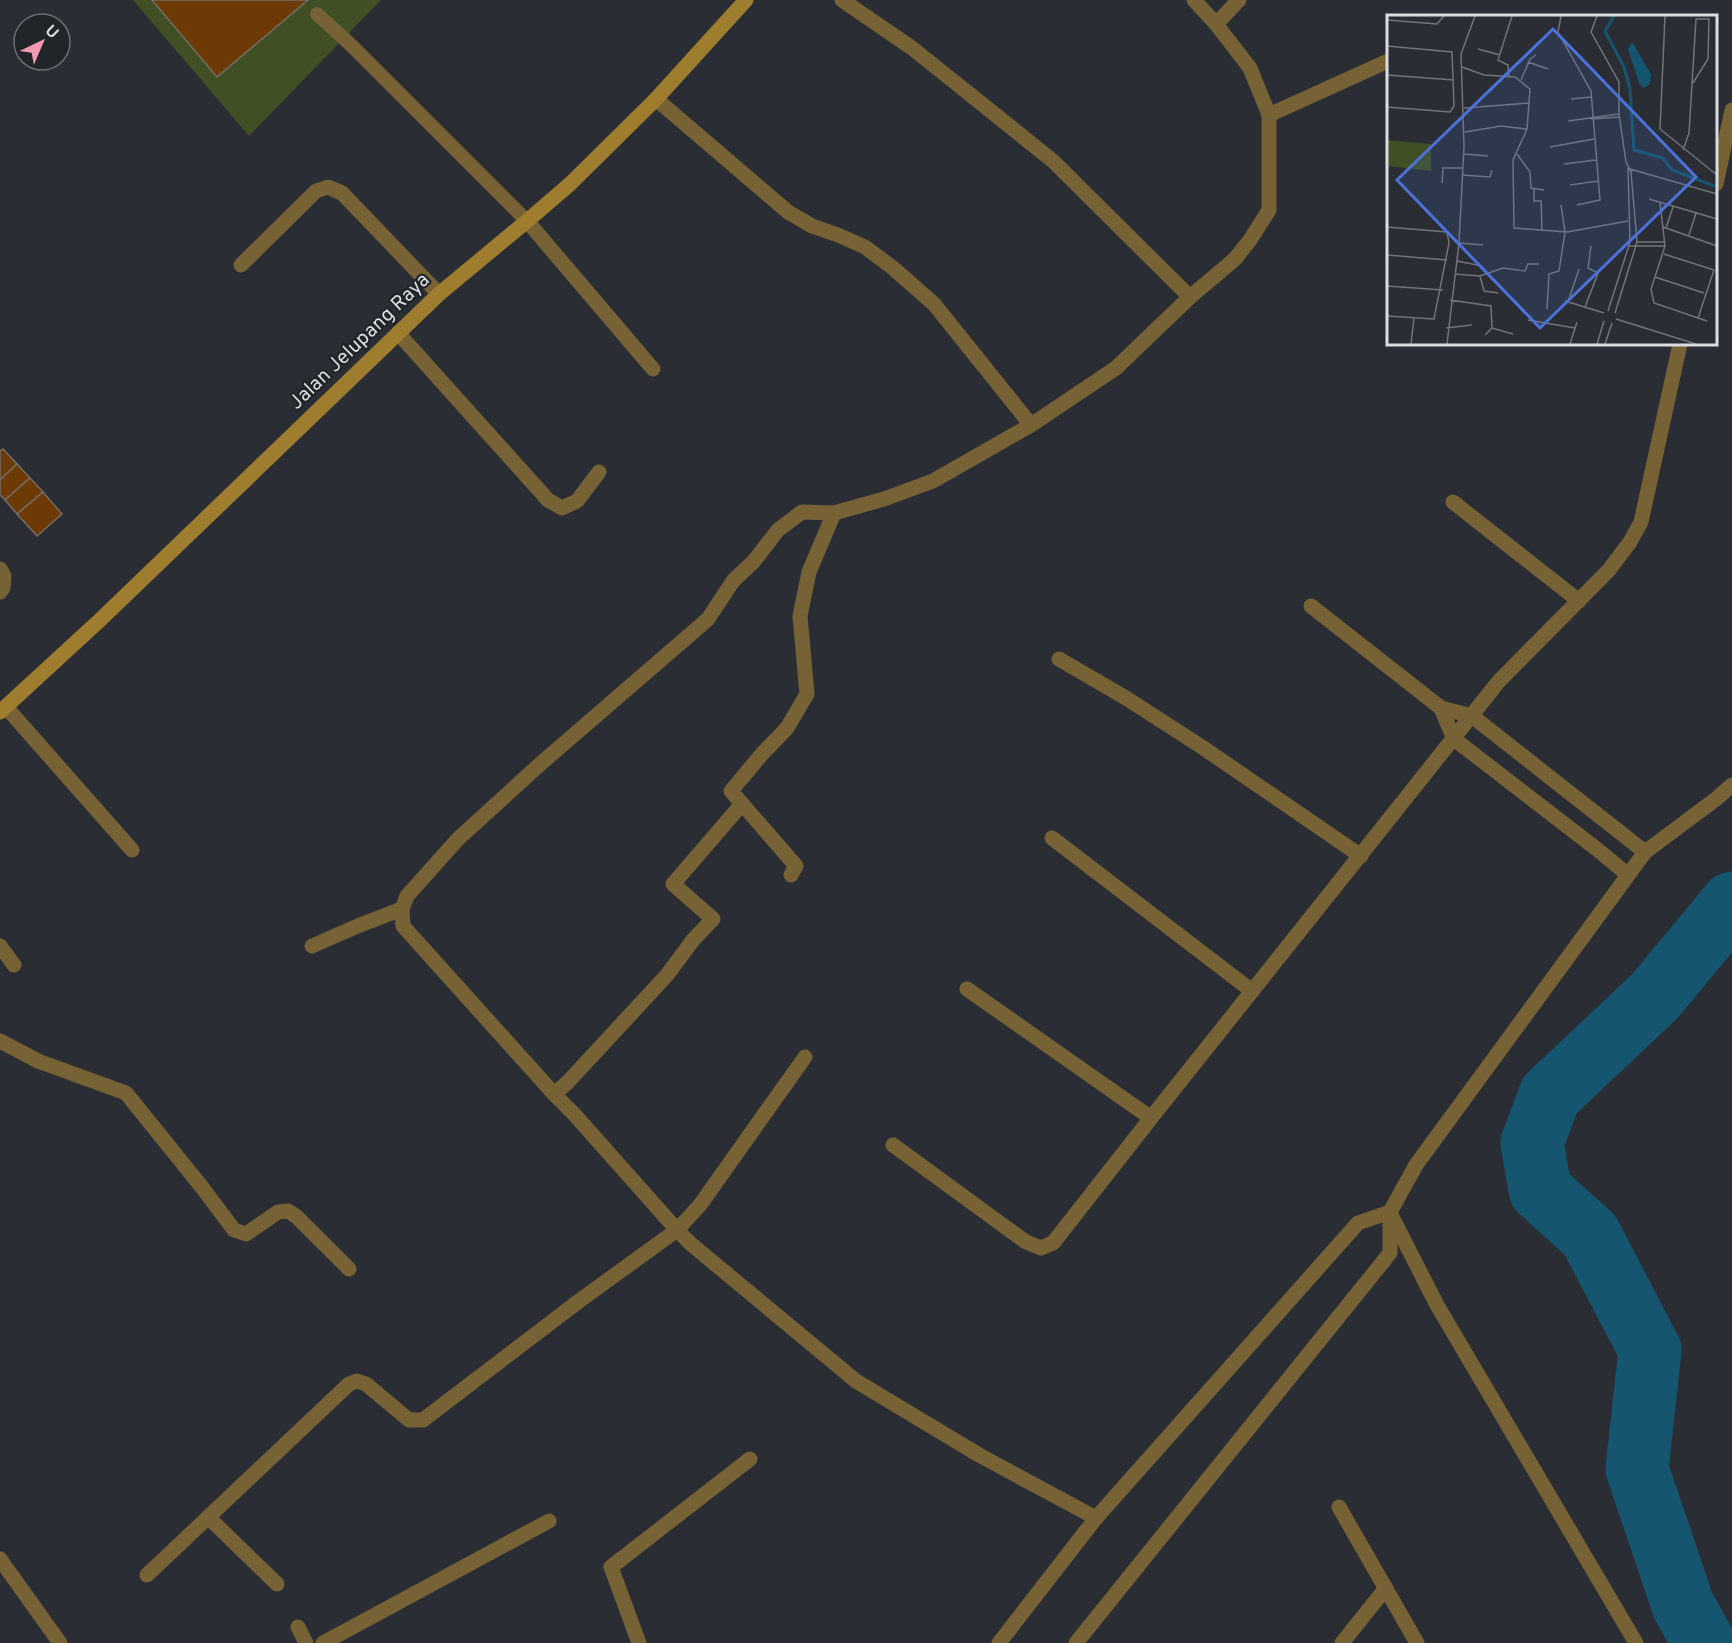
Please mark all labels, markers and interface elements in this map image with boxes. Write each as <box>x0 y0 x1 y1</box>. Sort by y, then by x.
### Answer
north arrow <box>12 12 72 72</box>
inset map <box>1387 15 1717 345</box>
text: U <box>40 21 62 44</box>
street label: Jalan Jelupang Raya <box>284 268 436 416</box>

